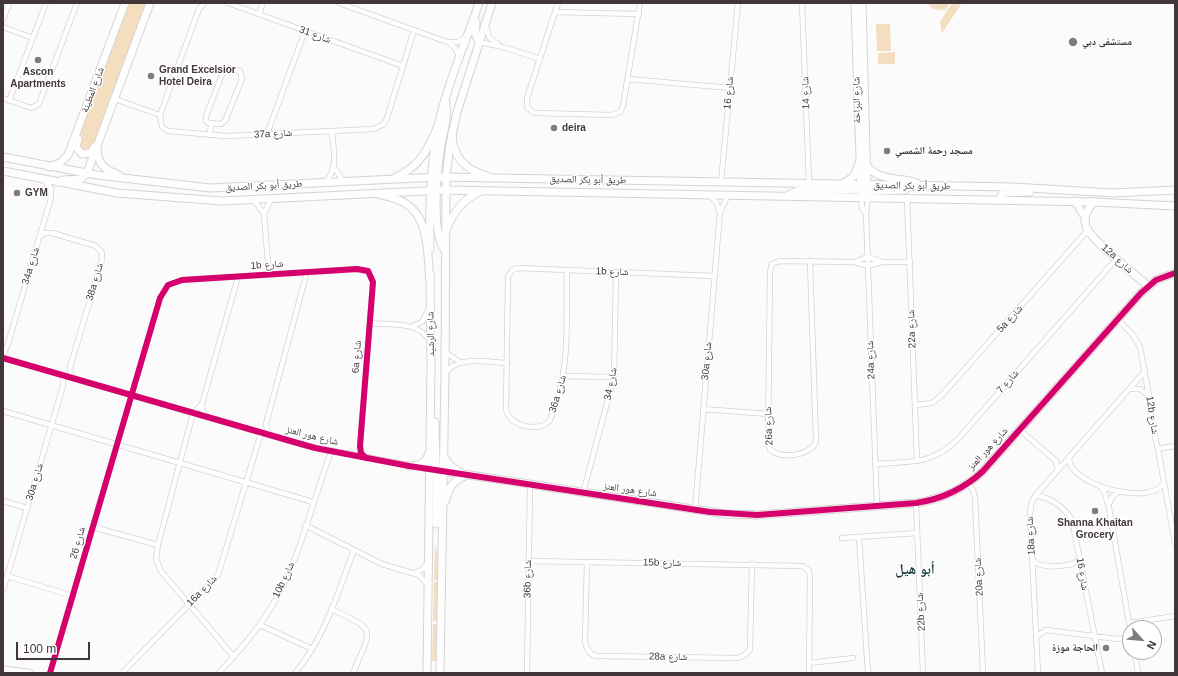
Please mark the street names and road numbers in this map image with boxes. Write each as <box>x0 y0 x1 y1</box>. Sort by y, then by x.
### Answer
street label: شارع 31 <box>297 24 333 46</box>
street label: شارع المطينة <box>79 66 107 114</box>
street label: شارع 16 <box>722 76 736 110</box>
street label: شارع 14 <box>799 76 813 110</box>
street label: شارع البراحة <box>851 77 863 123</box>
street label: 37a شارع <box>253 127 293 141</box>
street label: طريق أبو بكر الصديق <box>549 173 627 187</box>
street label: طريق أبو بكر الصديق <box>225 178 303 194</box>
street label: طريق أبو بكر الصديق <box>873 179 951 193</box>
street label: 12a شارع <box>1099 242 1135 276</box>
street label: 34a شارع <box>20 246 42 286</box>
street label: 1b شارع <box>250 258 284 272</box>
street label: 38a شارع <box>84 262 106 302</box>
street label: 1b شارع <box>595 265 629 279</box>
street label: 5a شارع <box>995 303 1025 335</box>
street label: 22a شارع <box>905 310 919 348</box>
street label: شارع الرشيد <box>425 311 437 357</box>
street label: 6a شارع <box>350 340 364 374</box>
street label: 30a شارع <box>699 341 715 381</box>
street label: 24a شارع <box>864 341 878 379</box>
street label: شارع 34 <box>602 367 620 401</box>
street label: شارع 7 <box>995 368 1021 396</box>
street label: 36a شارع <box>547 374 569 414</box>
street label: 12b شارع <box>1143 395 1161 435</box>
street label: 26a شارع <box>762 407 776 445</box>
street label: شارع هور العنز <box>284 424 340 448</box>
street label: شارع هور العنز <box>965 425 1011 473</box>
street label: 30a شارع <box>24 462 46 502</box>
street label: شارع هور العنز <box>603 480 657 500</box>
street label: 18a شارع <box>1024 516 1038 556</box>
street label: شارع 26 <box>68 526 88 560</box>
street label: 15b شارع <box>643 557 681 569</box>
street label: 20a شارع <box>972 557 986 597</box>
street label: شارع 16 <box>1073 557 1091 591</box>
street label: 10b شارع <box>270 560 298 600</box>
street label: 36b شارع <box>522 560 534 598</box>
street label: 16a شارع <box>184 573 220 609</box>
street label: 22b شارع <box>914 592 928 632</box>
street label: 28a شارع <box>649 651 687 663</box>

